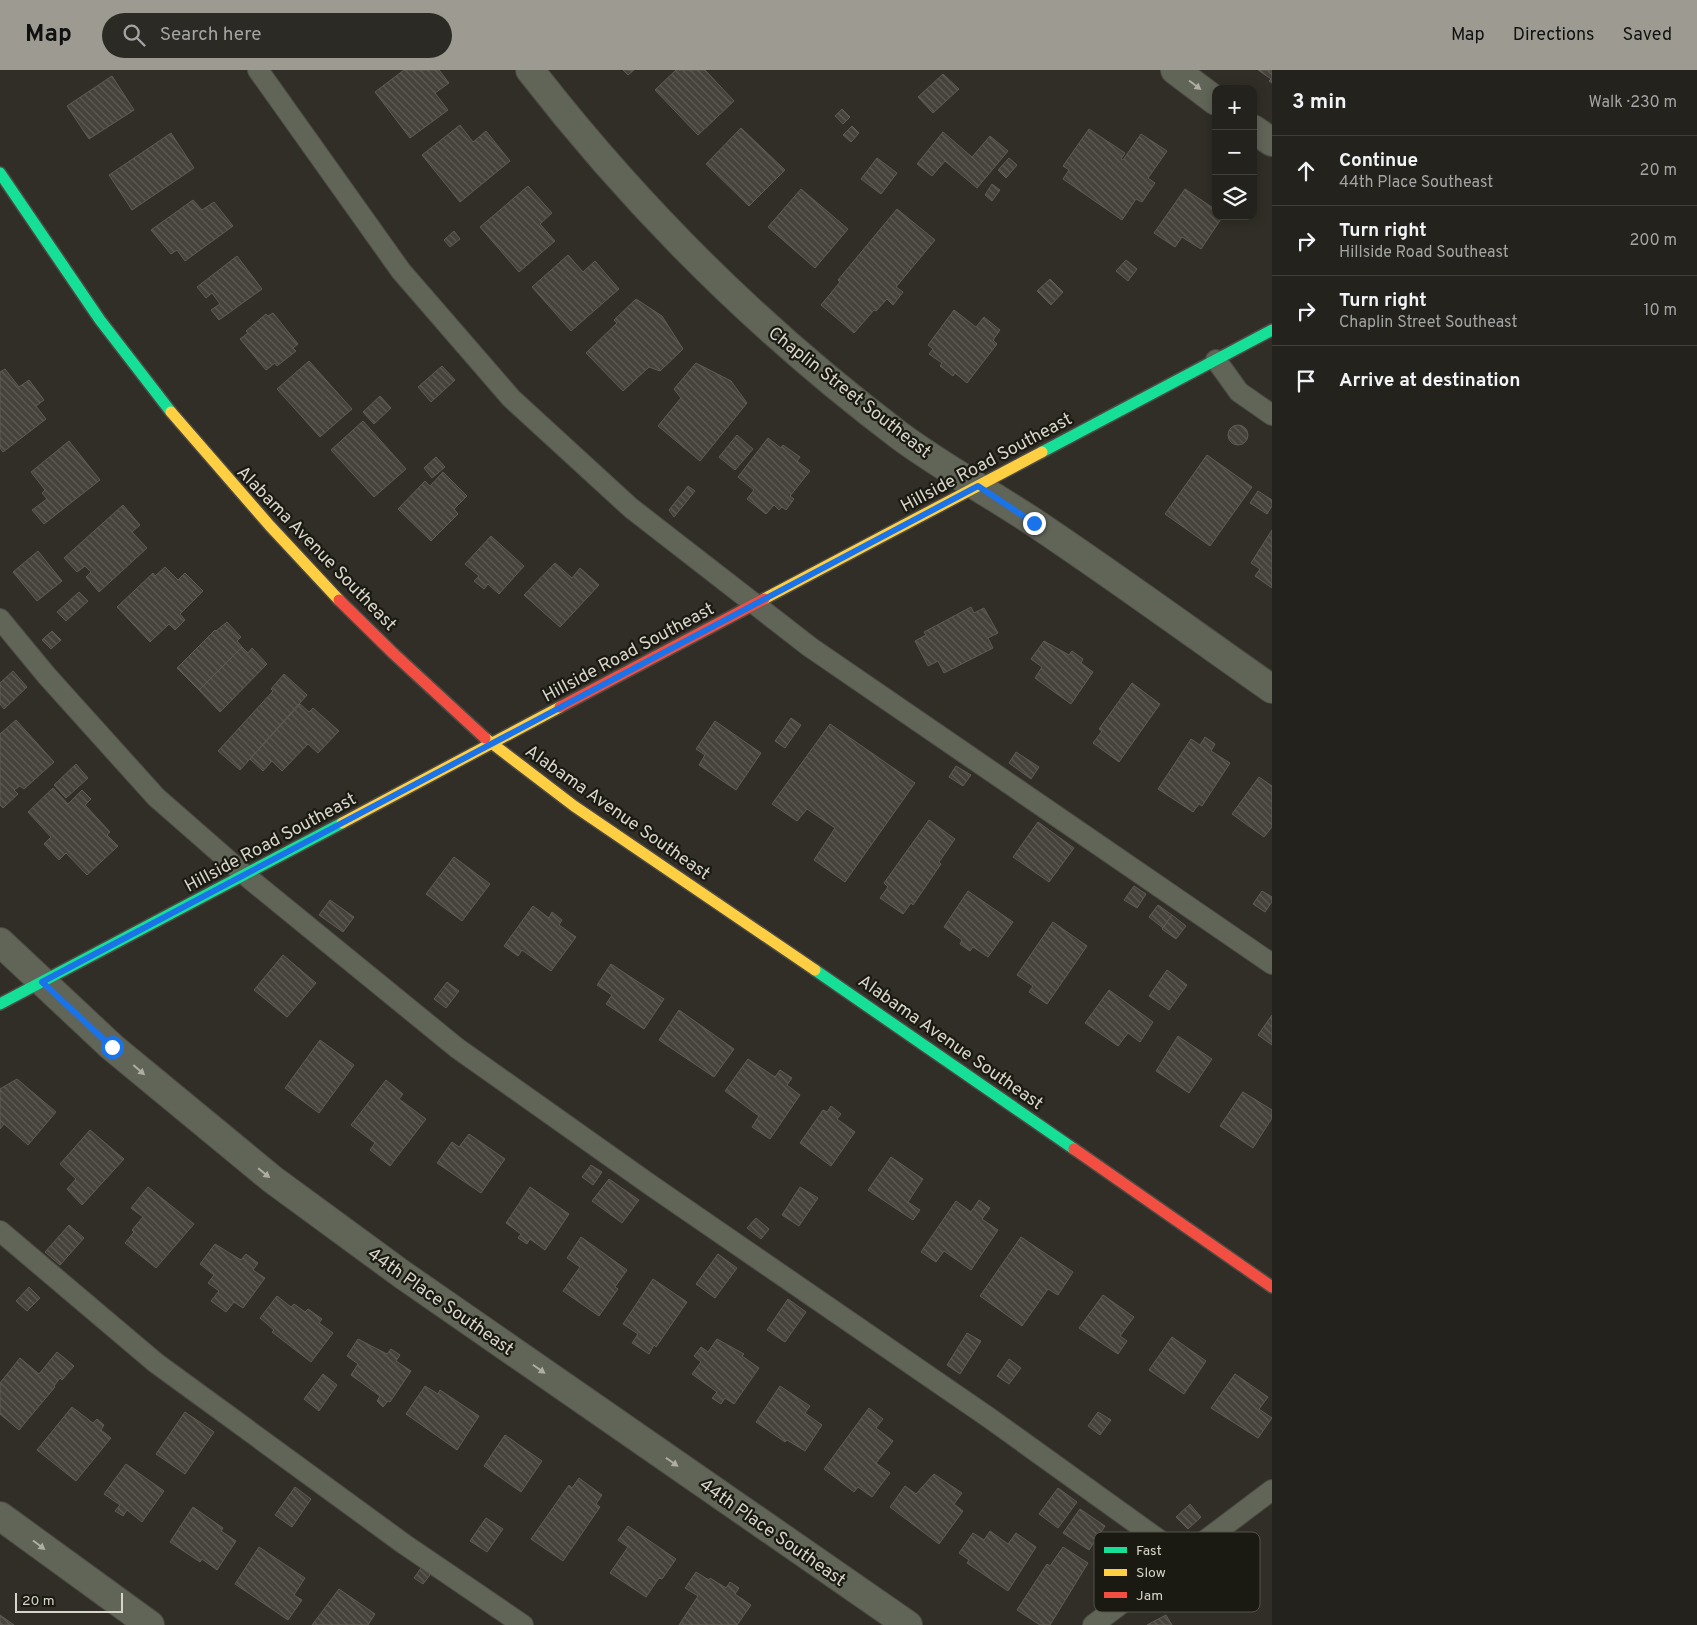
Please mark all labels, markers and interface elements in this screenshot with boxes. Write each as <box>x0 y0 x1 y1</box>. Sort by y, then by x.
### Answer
search box <box>102 13 452 58</box>
text: Map <box>25 20 72 50</box>
icon: search <box>120 21 148 49</box>
text: Search here <box>160 23 261 47</box>
text: Map <box>1451 24 1485 47</box>
text: Directions <box>1513 24 1595 47</box>
text: Saved <box>1623 24 1672 47</box>
one-way arrow <box>1188 80 1201 91</box>
map controls <box>1212 85 1257 220</box>
button: + <box>1212 85 1257 130</box>
text: 3 min <box>1292 89 1347 116</box>
text: Walk · 230 m <box>1588 93 1677 113</box>
button: − <box>1212 130 1257 175</box>
text: Continue <box>1339 149 1418 173</box>
icon: ahead <box>1292 157 1320 185</box>
text: 20 m <box>1640 161 1677 181</box>
text: 44th Place Southeast <box>1339 173 1493 193</box>
button: layers <box>1212 175 1257 220</box>
text: Turn right <box>1339 219 1427 243</box>
icon: right <box>1292 227 1320 255</box>
text: 200 m <box>1629 231 1677 251</box>
text: Hillside Road Southeast <box>1339 243 1509 263</box>
text: Turn right <box>1339 289 1427 313</box>
icon: right <box>1292 297 1320 325</box>
text: 10 m <box>1643 301 1677 321</box>
text: Chaplin Street Southeast <box>1339 313 1517 333</box>
street label: Chaplin Street Southeast <box>763 322 935 464</box>
icon: arrive <box>1292 367 1320 395</box>
text: Arrive at destination <box>1339 369 1520 393</box>
street label: Hillside Road Southeast <box>897 408 1077 518</box>
street label: Alabama Avenue Southeast <box>231 462 401 636</box>
route end <box>1023 512 1046 535</box>
street label: Hillside Road Southeast <box>539 598 719 708</box>
street label: Alabama Avenue Southeast <box>520 740 714 886</box>
street label: Hillside Road Southeast <box>181 788 361 898</box>
street label: Alabama Avenue Southeast <box>853 970 1047 1116</box>
route start <box>101 1036 124 1059</box>
one-way arrow <box>132 1064 145 1075</box>
one-way arrow <box>258 1167 271 1178</box>
street label: 44th Place Southeast <box>362 1243 518 1361</box>
one-way arrow <box>532 1364 546 1374</box>
one-way arrow <box>665 1457 679 1467</box>
street label: 44th Place Southeast <box>694 1474 850 1592</box>
legend <box>1094 1532 1260 1612</box>
one-way arrow <box>32 1539 45 1550</box>
text: Fast <box>1136 1543 1162 1560</box>
text: Slow <box>1136 1565 1166 1582</box>
text: Jam <box>1136 1588 1163 1605</box>
scale bar <box>15 1590 122 1613</box>
text: 20 m <box>22 1593 55 1610</box>

